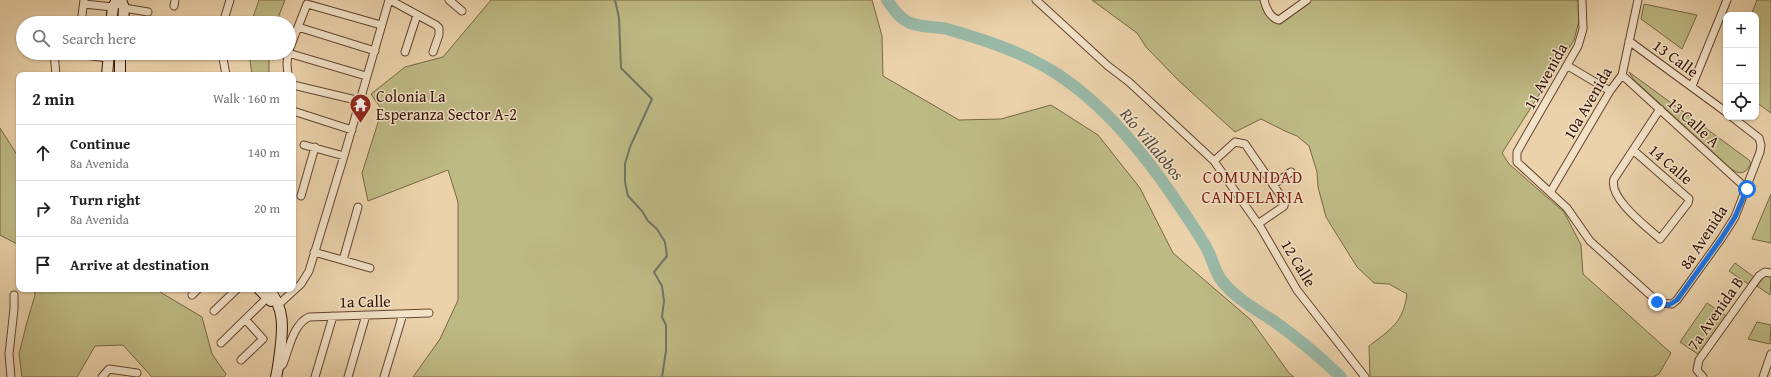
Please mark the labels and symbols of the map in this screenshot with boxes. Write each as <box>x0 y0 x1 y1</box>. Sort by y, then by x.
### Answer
street label: 13 Calle <box>1648 33 1704 83</box>
street label: 11 Avenida <box>1517 38 1573 114</box>
street label: 10a Avenida <box>1557 62 1618 144</box>
place label: Colonia La Esperanza Sector A-2 <box>376 84 517 126</box>
street label: 13 Calle A <box>1662 91 1726 153</box>
temple icon: Colonia La Esperanza Sector A-2 <box>348 92 374 125</box>
water label: Río Villalobos <box>1114 101 1191 186</box>
street label: 14 Calle <box>1644 138 1698 190</box>
district label: COMUNIDAD CANDELARIA <box>1201 164 1305 209</box>
route start <box>1738 180 1756 198</box>
street label: 8a Avenida <box>1673 200 1733 274</box>
street label: 12 Calle <box>1275 235 1323 291</box>
street label: 7a Avenida B <box>1681 271 1749 355</box>
street label: 1a Calle <box>339 289 391 313</box>
route end <box>1648 293 1666 311</box>

